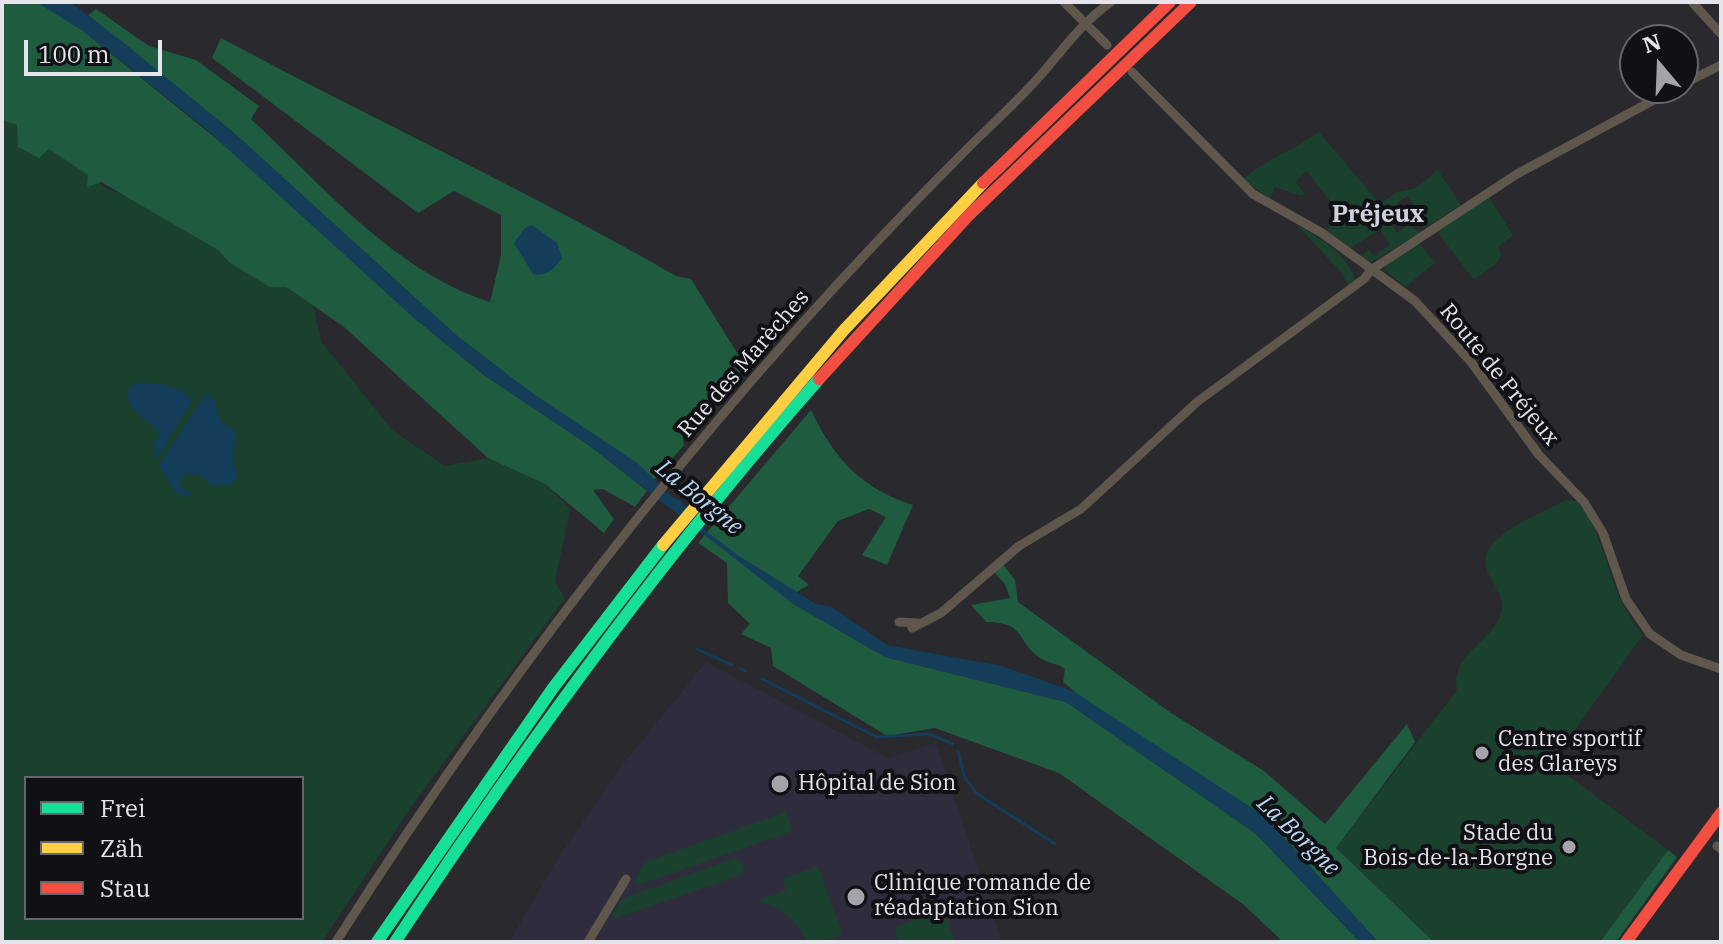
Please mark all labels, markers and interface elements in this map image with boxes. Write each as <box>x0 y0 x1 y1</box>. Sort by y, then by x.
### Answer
scale bar <box>28 24 166 74</box>
north arrow <box>1619 24 1699 104</box>
text: N <box>1639 26 1665 59</box>
text: 100 m <box>38 38 110 70</box>
district label: Préjeux <box>1332 201 1424 229</box>
street label: Rue des Marèches <box>673 285 815 443</box>
street label: Route de Préjeux <box>1434 299 1564 451</box>
water label: La Borgne <box>650 454 748 542</box>
place label: Centre sportif des Glareys <box>1498 727 1641 778</box>
marker: Centre sportif des Glareys <box>1473 744 1491 762</box>
place label: Hôpital de Sion <box>798 771 956 797</box>
marker: Hôpital de Sion <box>769 773 791 795</box>
legend <box>24 776 304 920</box>
water label: La Borgne <box>1251 790 1345 882</box>
text: Frei <box>100 792 145 824</box>
place label: Stade du Bois-de-la-Borgne <box>1363 821 1553 872</box>
text: Zäh <box>100 832 143 864</box>
marker: Stade du Bois-de-la-Borgne <box>1560 838 1578 856</box>
place label: Clinique romande de réadaptation Sion <box>874 871 1091 922</box>
text: Stau <box>100 872 150 904</box>
marker: Clinique romande de réadaptation Sion <box>845 886 867 908</box>

